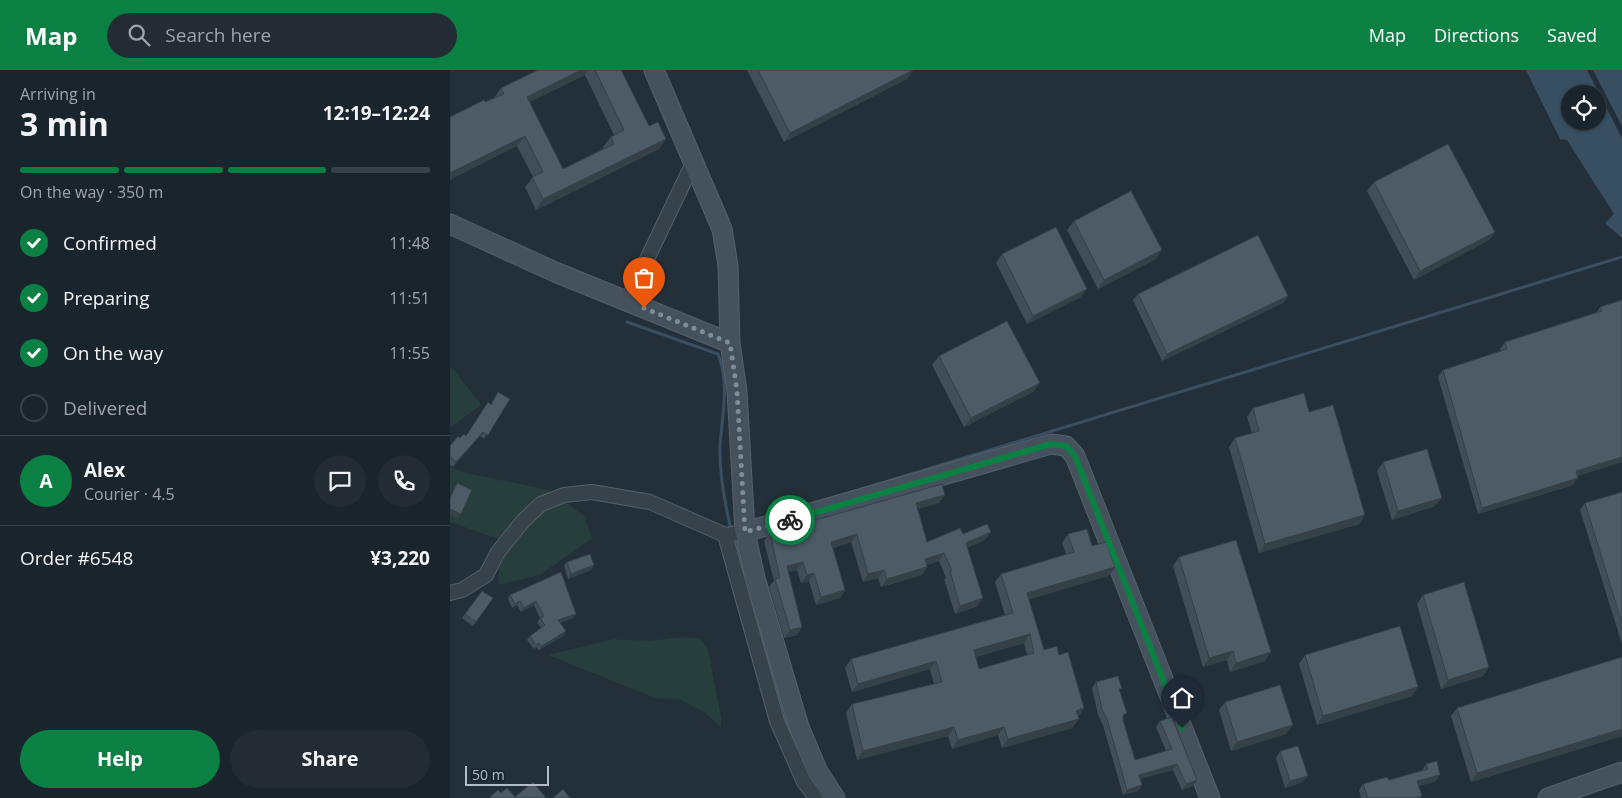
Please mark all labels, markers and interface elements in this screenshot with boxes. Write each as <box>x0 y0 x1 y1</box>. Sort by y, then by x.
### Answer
search box <box>107 13 457 58</box>
text: Map <box>25 19 77 52</box>
icon: search <box>125 21 153 49</box>
text: Search here <box>165 22 271 48</box>
text: Map <box>1369 23 1406 47</box>
text: Directions <box>1434 23 1519 47</box>
text: Saved <box>1547 23 1597 47</box>
text: Arriving in <box>20 83 96 105</box>
map controls <box>1561 85 1606 130</box>
button: locate <box>1561 85 1606 130</box>
text: 12:19–12:24 <box>323 100 430 126</box>
text: 3 min <box>20 102 109 145</box>
text: On the way · 350 m <box>20 181 163 203</box>
icon: check <box>20 229 48 257</box>
text: Confirmed <box>63 230 157 256</box>
text: 11:48 <box>389 232 430 254</box>
pin <box>623 257 665 308</box>
icon: bag <box>630 264 658 292</box>
icon: check <box>20 284 48 312</box>
text: Preparing <box>63 285 150 311</box>
text: 11:51 <box>389 287 430 309</box>
icon: check <box>20 339 48 367</box>
text: On the way <box>63 340 163 366</box>
text: 11:55 <box>389 342 430 364</box>
text: Delivered <box>63 395 147 421</box>
button: chat <box>314 455 366 507</box>
button: phone <box>378 455 430 507</box>
text: Alex <box>84 457 125 483</box>
text: A <box>39 468 53 494</box>
text: Courier · 4.5 <box>84 483 175 505</box>
courier <box>765 495 815 545</box>
icon: bike <box>776 506 804 534</box>
text: Order #6548 <box>20 545 133 571</box>
text: ¥3,220 <box>370 545 430 571</box>
pin <box>1161 677 1203 728</box>
icon: home <box>1168 684 1196 712</box>
button: Help <box>20 730 220 788</box>
button: Share <box>230 730 430 788</box>
scale bar <box>465 763 549 786</box>
text: 50 m <box>472 765 505 784</box>

